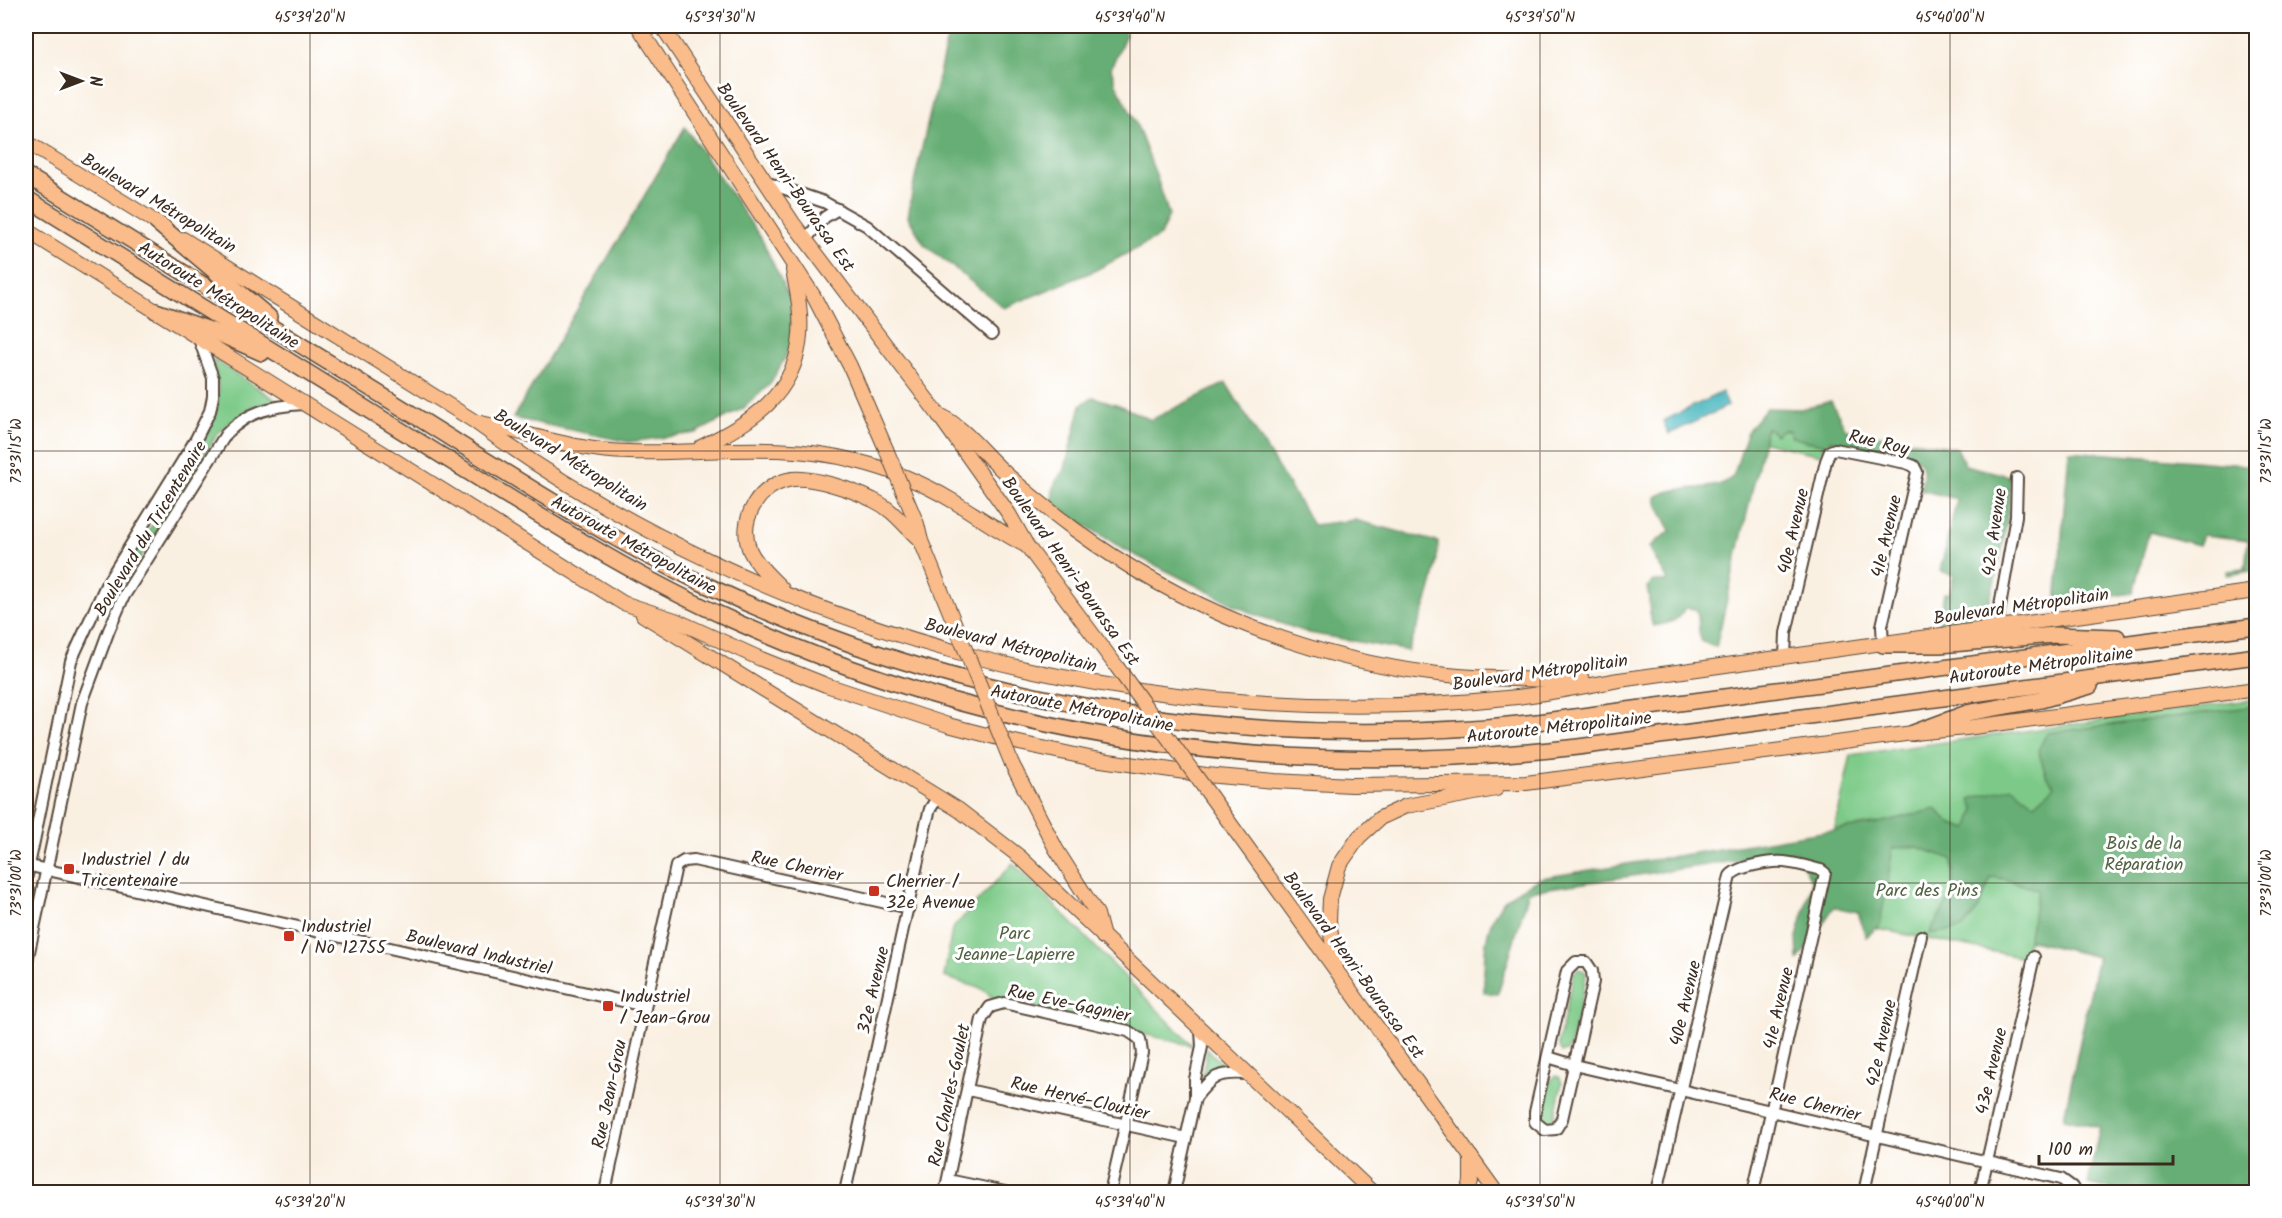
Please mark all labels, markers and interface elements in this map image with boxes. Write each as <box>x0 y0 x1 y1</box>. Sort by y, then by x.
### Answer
text: 45°39'20"N <box>275 6 345 30</box>
text: 45°39'30"N <box>685 6 755 30</box>
text: 45°39'40"N <box>1095 6 1165 30</box>
text: 45°39'50"N <box>1505 6 1575 30</box>
text: 45°40'00"N <box>1915 6 1985 30</box>
north arrow <box>51 51 111 111</box>
text: N <box>82 76 107 86</box>
street label: Boulevard Henri-Bourassa Est <box>708 77 862 280</box>
street label: Boulevard Métropolitain <box>75 146 242 262</box>
street label: Autoroute Métropolitaine <box>132 235 305 358</box>
street label: Boulevard Métropolitain <box>488 402 653 520</box>
text: 73°31'15"W <box>5 418 29 484</box>
text: 73°31'15"W <box>2255 418 2279 484</box>
street label: Rue Roy <box>1845 422 1912 465</box>
street label: Boulevard du Tricentenaire <box>87 435 215 622</box>
street label: Boulevard Henri-Bourassa Est <box>993 471 1147 674</box>
street label: 40e Avenue <box>1771 486 1818 577</box>
street label: 42e Avenue <box>1975 486 2016 578</box>
street label: Autoroute Métropolitaine <box>545 489 722 604</box>
street label: 41e Avenue <box>1864 492 1911 580</box>
street label: Boulevard Métropolitain <box>1932 581 2111 634</box>
street label: Boulevard Métropolitain <box>921 611 1100 682</box>
street label: Autoroute Métropolitaine <box>1947 639 2135 694</box>
street label: Boulevard Métropolitain <box>1451 647 1630 700</box>
street label: Autoroute Métropolitaine <box>988 678 1176 741</box>
street label: Autoroute Métropolitaine <box>1465 704 1653 753</box>
park label: Bois de la Réparation <box>2105 830 2183 880</box>
street label: Rue Cherrier <box>748 844 846 892</box>
place label: Industriel / du Tricentenaire <box>81 846 190 896</box>
text: 73°31'00"W <box>5 849 29 917</box>
text: 73°31'00"W <box>2255 849 2279 917</box>
marker: Industriel / du Tricentenaire <box>62 862 76 876</box>
street label: Boulevard Henri-Bourassa Est <box>1275 866 1432 1067</box>
place label: Cherrier / 32e Avenue <box>886 868 975 918</box>
park label: Parc des Pins <box>1876 877 1979 906</box>
marker: Cherrier / 32e Avenue <box>867 884 881 898</box>
place label: Industriel / No 12755 <box>301 913 387 963</box>
park label: Parc Jeanne-Lapierre <box>955 920 1075 970</box>
street label: Boulevard Industriel <box>403 923 555 985</box>
marker: Industriel / No 12755 <box>282 929 296 943</box>
street label: 32e Avenue <box>850 944 899 1037</box>
street label: 40e Avenue <box>1663 958 1710 1049</box>
street label: 41e Avenue <box>1756 964 1803 1052</box>
street label: Rue Eve-Gagnier <box>1005 977 1134 1032</box>
place label: Industriel / Jean-Grou <box>620 983 711 1033</box>
street label: 42e Avenue <box>1859 997 1906 1090</box>
marker: Industriel / Jean-Grou <box>601 999 615 1013</box>
street label: Rue Charles-Goulet <box>921 1020 980 1169</box>
street label: 43e Avenue <box>1968 1025 2017 1118</box>
street label: Rue Jean-Grou <box>585 1037 636 1152</box>
street label: Rue Hervé-Cloutier <box>1007 1069 1153 1130</box>
street label: Rue Cherrier <box>1766 1080 1864 1131</box>
scale bar <box>2039 1128 2172 1166</box>
text: 100 m <box>2048 1136 2093 1165</box>
text: 45°39'20"N <box>275 1191 345 1215</box>
text: 45°39'30"N <box>685 1191 755 1215</box>
text: 45°39'40"N <box>1095 1191 1165 1215</box>
text: 45°39'50"N <box>1505 1191 1575 1215</box>
text: 45°40'00"N <box>1915 1191 1985 1215</box>

